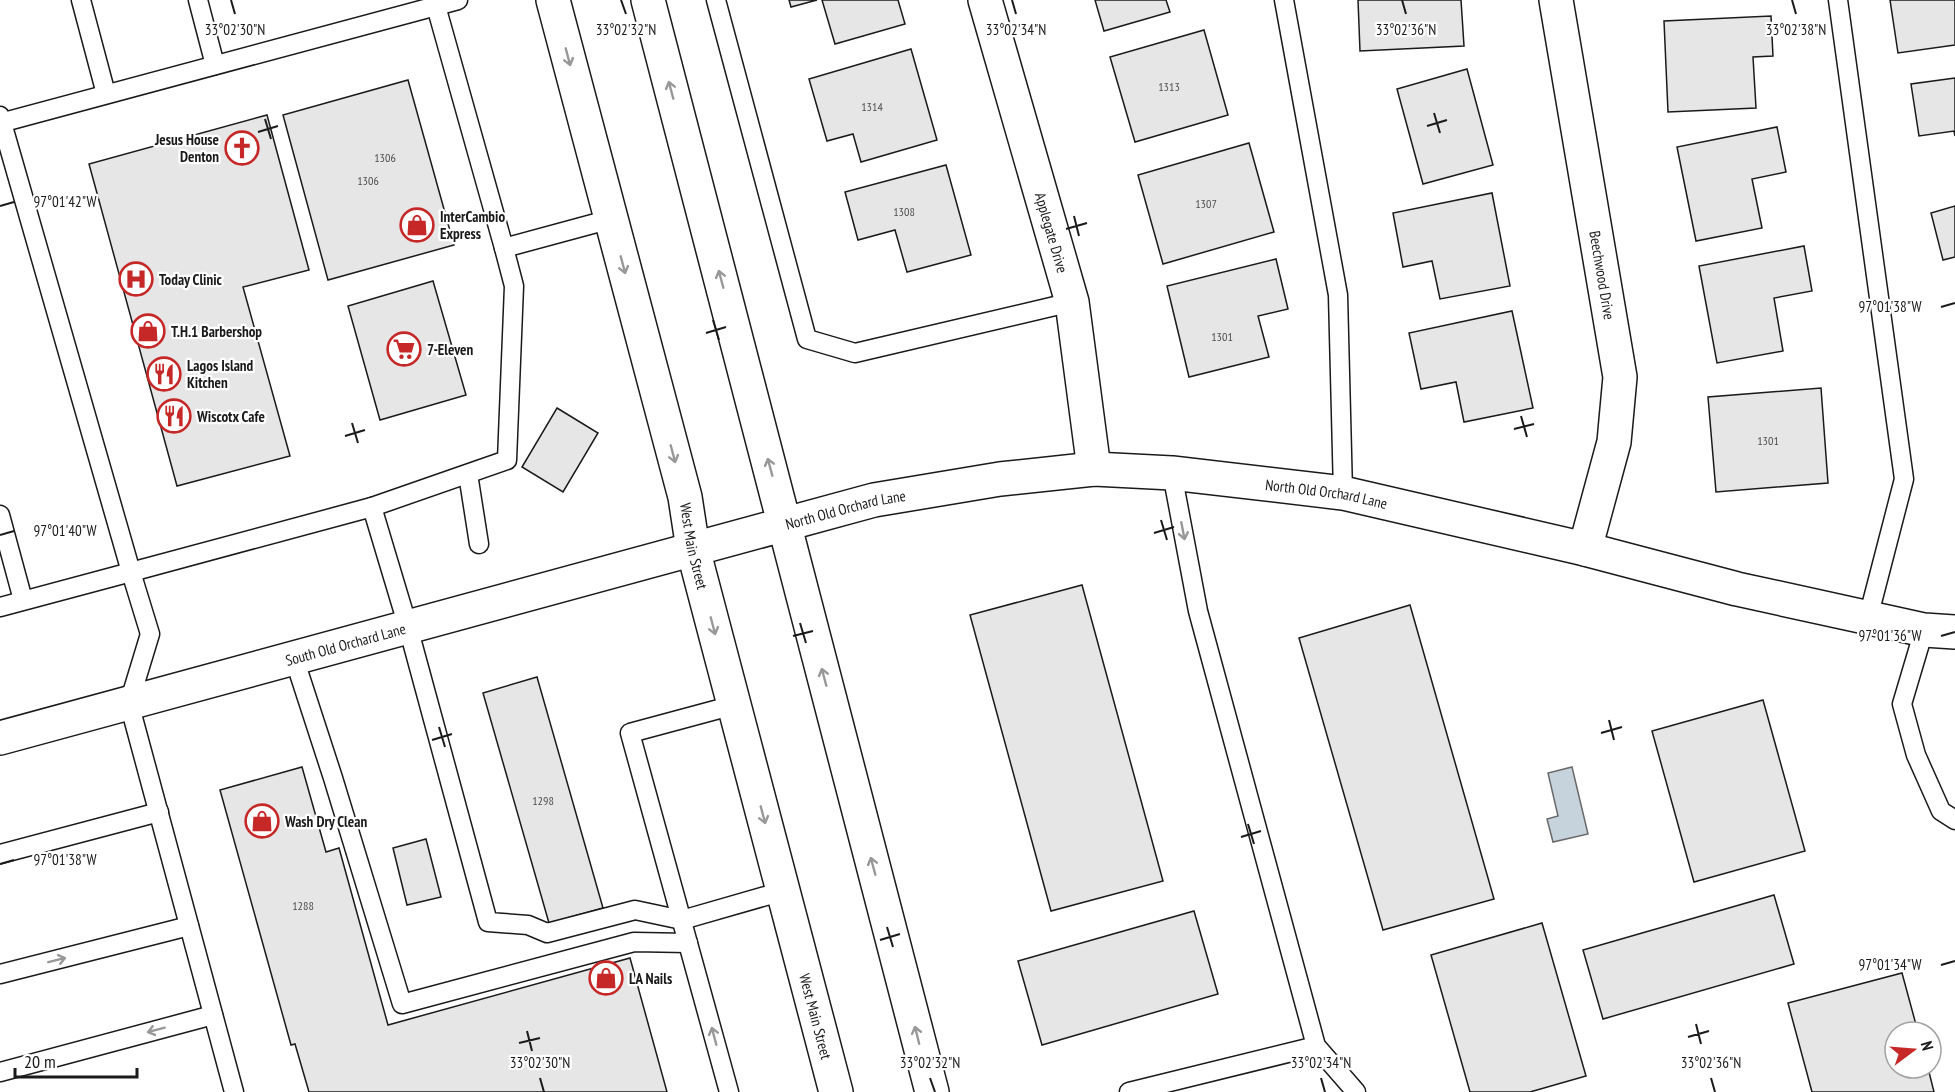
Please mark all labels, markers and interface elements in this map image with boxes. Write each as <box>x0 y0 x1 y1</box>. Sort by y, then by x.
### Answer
text: 33°02'30"N <box>205 20 265 39</box>
text: 33°02'32"N <box>596 20 656 39</box>
text: 33°02'34"N <box>986 20 1046 39</box>
text: 33°02'36"N <box>1376 20 1436 39</box>
text: 33°02'38"N <box>1766 20 1826 39</box>
one-way arrow <box>562 47 574 66</box>
house number: 1313 <box>1158 79 1180 94</box>
one-way arrow <box>665 81 677 100</box>
house number: 1314 <box>861 99 883 114</box>
place label: Jesus House Denton <box>154 130 219 166</box>
church icon: Jesus House Denton <box>224 130 260 166</box>
house number: 1306 <box>374 150 396 165</box>
house number: 1306 <box>357 173 379 188</box>
street label: Applegate Drive <box>1031 190 1073 275</box>
text: 97°01'42"W <box>33 192 97 211</box>
house number: 1307 <box>1195 196 1217 211</box>
house number: 1308 <box>893 204 915 219</box>
shop icon: InterCambio Express <box>399 207 435 243</box>
place label: InterCambio Express <box>440 207 505 243</box>
street label: Beechwood Drive <box>1586 229 1620 321</box>
one-way arrow <box>618 255 630 274</box>
hospital icon: Today Clinic <box>118 261 154 297</box>
place label: Today Clinic <box>159 270 223 289</box>
one-way arrow <box>714 270 726 289</box>
text: 97°01'38"W <box>1858 297 1922 316</box>
shop icon: T.H.1 Barbershop <box>130 313 166 349</box>
place label: T.H.1 Barbershop <box>171 322 262 341</box>
house number: 1301 <box>1211 329 1233 344</box>
supermarket icon: 7-Eleven <box>386 331 422 367</box>
place label: 7-Eleven <box>427 340 474 359</box>
restaurant icon: Lagos Island Kitchen <box>146 356 182 392</box>
place label: Lagos Island Kitchen <box>187 356 254 392</box>
restaurant icon: Wiscotx Cafe <box>156 398 192 434</box>
place label: Wiscotx Cafe <box>196 407 265 426</box>
house number: 1301 <box>1757 433 1779 448</box>
one-way arrow <box>668 444 680 463</box>
one-way arrow <box>763 458 775 477</box>
street label: North Old Orchard Lane <box>1264 474 1389 512</box>
street label: North Old Orchard Lane <box>783 485 907 533</box>
street label: West Main Street <box>676 501 713 591</box>
text: 97°01'40"W <box>33 521 97 540</box>
one-way arrow <box>1178 521 1189 540</box>
one-way arrow <box>708 616 719 635</box>
street label: South Old Orchard Lane <box>283 619 408 669</box>
text: 97°01'36"W <box>1858 626 1922 645</box>
one-way arrow <box>818 668 830 687</box>
house number: 1298 <box>532 793 554 808</box>
shop icon: Wash Dry Clean <box>244 803 280 839</box>
one-way arrow <box>758 805 769 824</box>
place label: Wash Dry Clean <box>284 812 367 831</box>
text: 97°01'38"W <box>33 850 97 869</box>
one-way arrow <box>867 857 879 876</box>
house number: 1288 <box>292 898 314 913</box>
one-way arrow <box>47 953 66 965</box>
text: 97°01'34"W <box>1858 955 1922 974</box>
shop icon: LA Nails <box>588 960 624 996</box>
place label: LA Nails <box>629 969 672 988</box>
street label: West Main Street <box>796 971 836 1061</box>
north arrow <box>1883 1020 1943 1080</box>
one-way arrow <box>147 1025 166 1037</box>
one-way arrow <box>911 1026 922 1045</box>
one-way arrow <box>707 1027 719 1046</box>
text: N <box>1917 1039 1938 1053</box>
scale bar <box>15 1041 136 1079</box>
text: 20 m <box>24 1050 56 1073</box>
text: 33°02'30"N <box>510 1053 570 1072</box>
text: 33°02'32"N <box>900 1053 960 1072</box>
text: 33°02'34"N <box>1291 1053 1351 1072</box>
text: 33°02'36"N <box>1681 1053 1741 1072</box>

